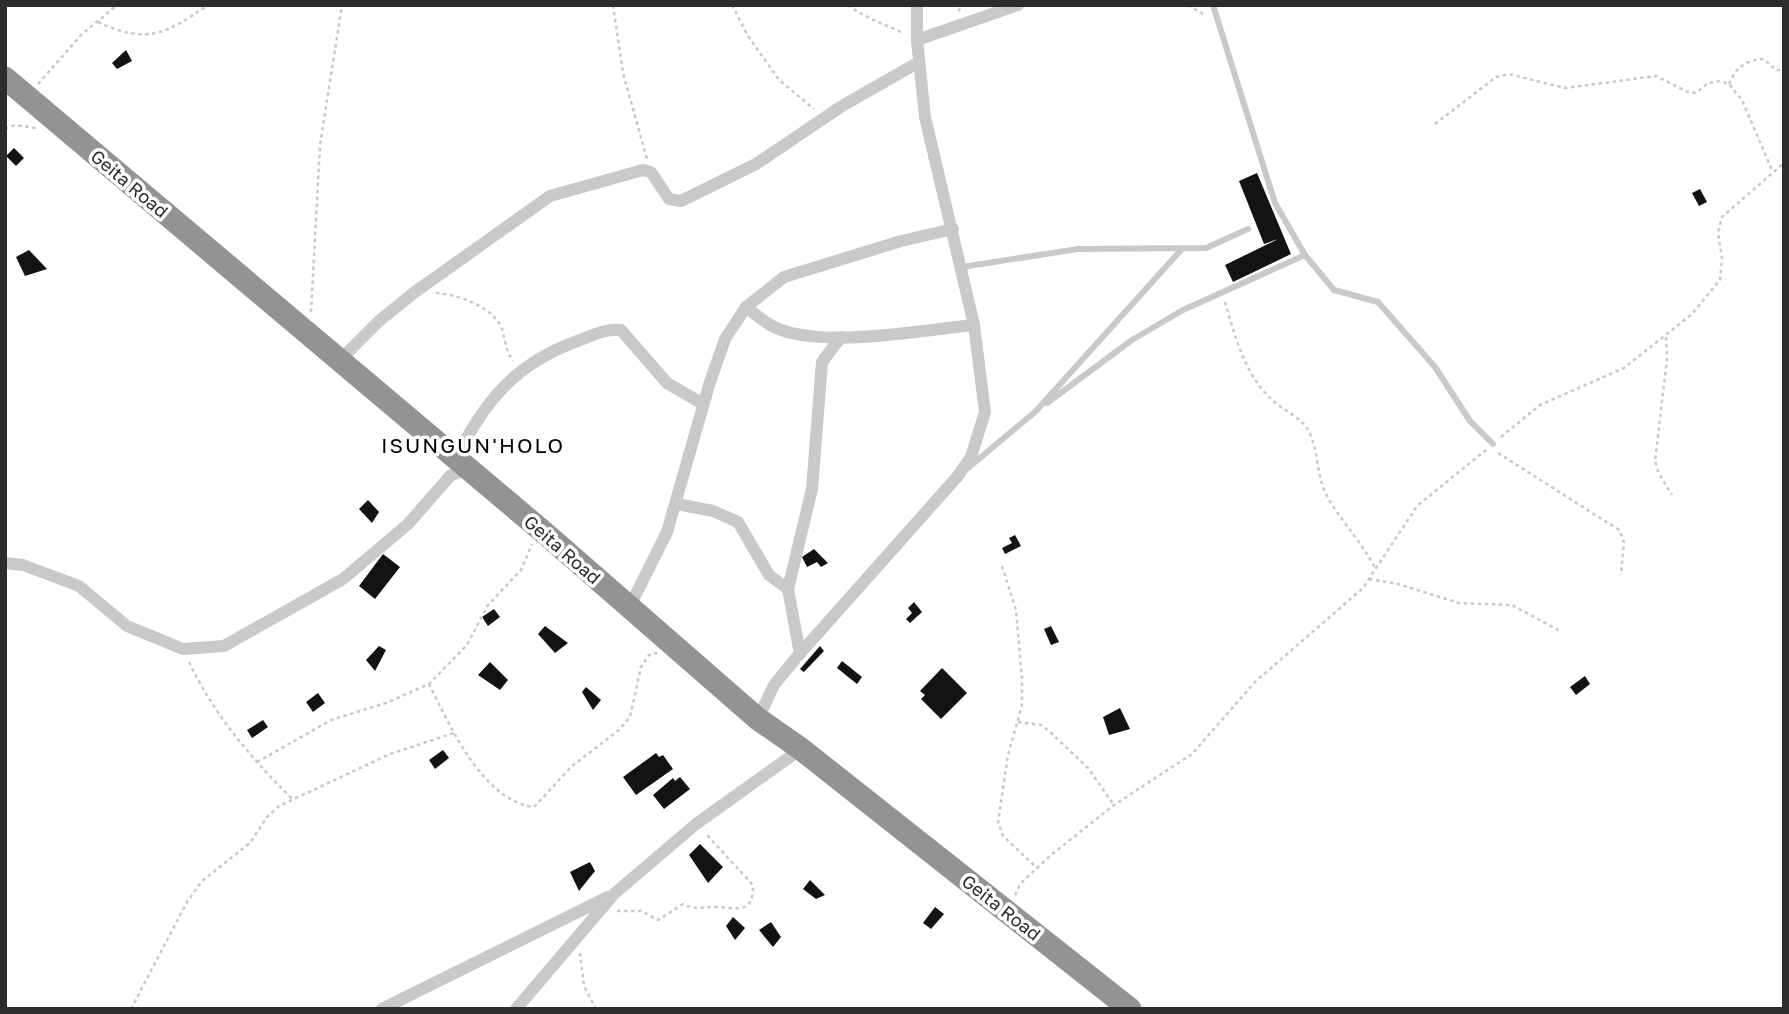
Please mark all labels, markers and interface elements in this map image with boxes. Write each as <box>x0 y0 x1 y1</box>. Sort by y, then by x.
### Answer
street label: Geita Road <box>87 145 173 222</box>
district label: ISUNGUN'HOLO <box>381 432 565 458</box>
street label: Geita Road <box>520 510 605 588</box>
street label: Geita Road <box>958 870 1045 945</box>

